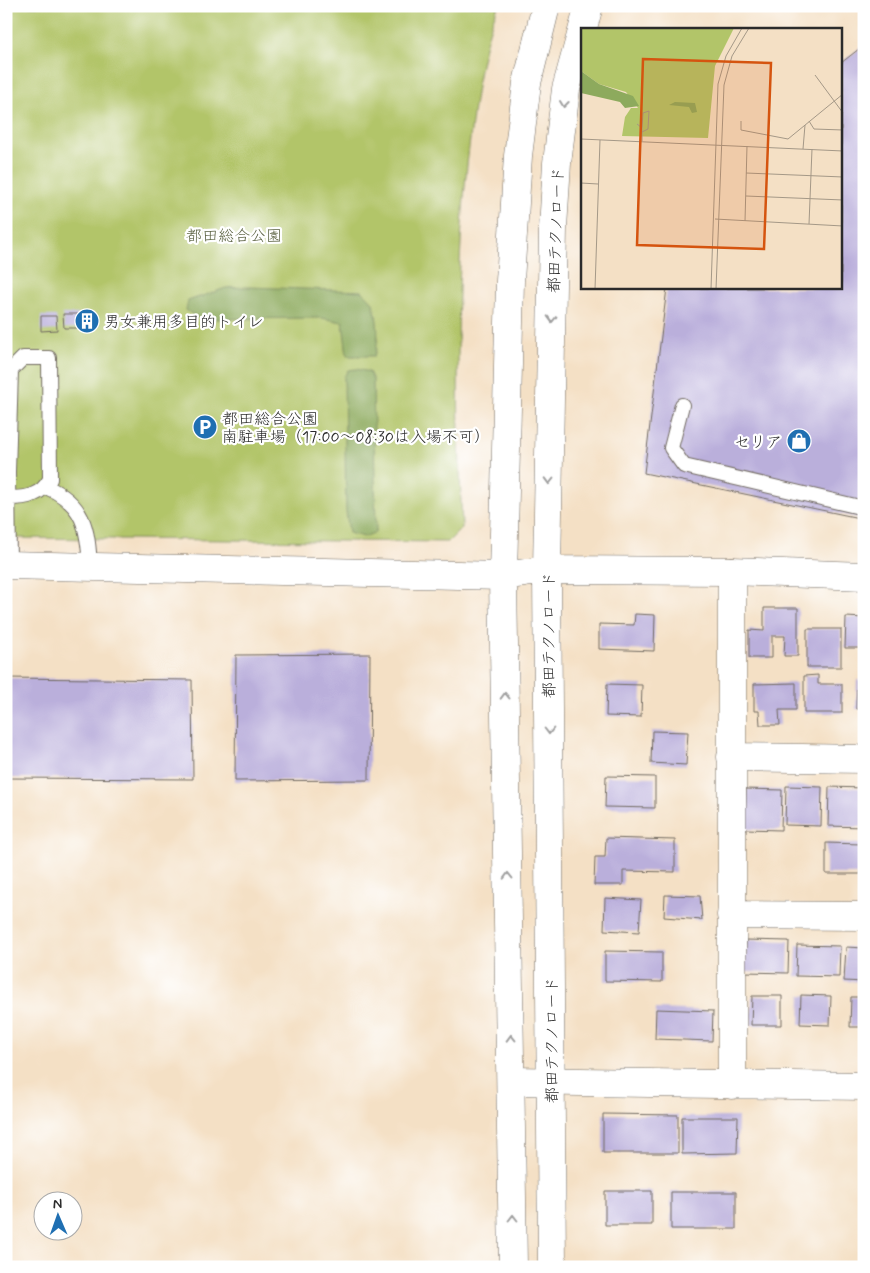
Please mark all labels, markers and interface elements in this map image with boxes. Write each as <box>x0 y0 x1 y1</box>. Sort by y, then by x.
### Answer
inset map <box>581 28 842 289</box>
one-way arrow <box>559 101 570 109</box>
street label: 都田テクノロード <box>544 167 569 293</box>
park label: 都田総合公園 <box>186 226 282 247</box>
building icon: 男女兼用多目的トイレ <box>74 308 100 334</box>
place label: 男女兼用多目的トイレ <box>104 312 264 333</box>
one-way arrow <box>547 316 557 323</box>
place label: 都田総合公園 南駐車場（17:00～08:30は入場不可） <box>222 409 490 448</box>
parking icon: 都田総合公園 南駐車場（17:00～08:30は入場不可） <box>192 414 218 440</box>
shop icon: セリア <box>786 428 812 454</box>
place label: セリア <box>734 432 782 453</box>
one-way arrow <box>544 478 554 486</box>
street label: 都田テクノロード <box>539 572 560 698</box>
one-way arrow <box>500 691 510 699</box>
one-way arrow <box>544 728 554 736</box>
one-way arrow <box>503 871 514 879</box>
street label: 都田テクノロード <box>542 977 563 1103</box>
one-way arrow <box>506 1034 516 1042</box>
north arrow <box>32 1190 82 1240</box>
text: N <box>53 1195 63 1213</box>
one-way arrow <box>508 1214 518 1222</box>

